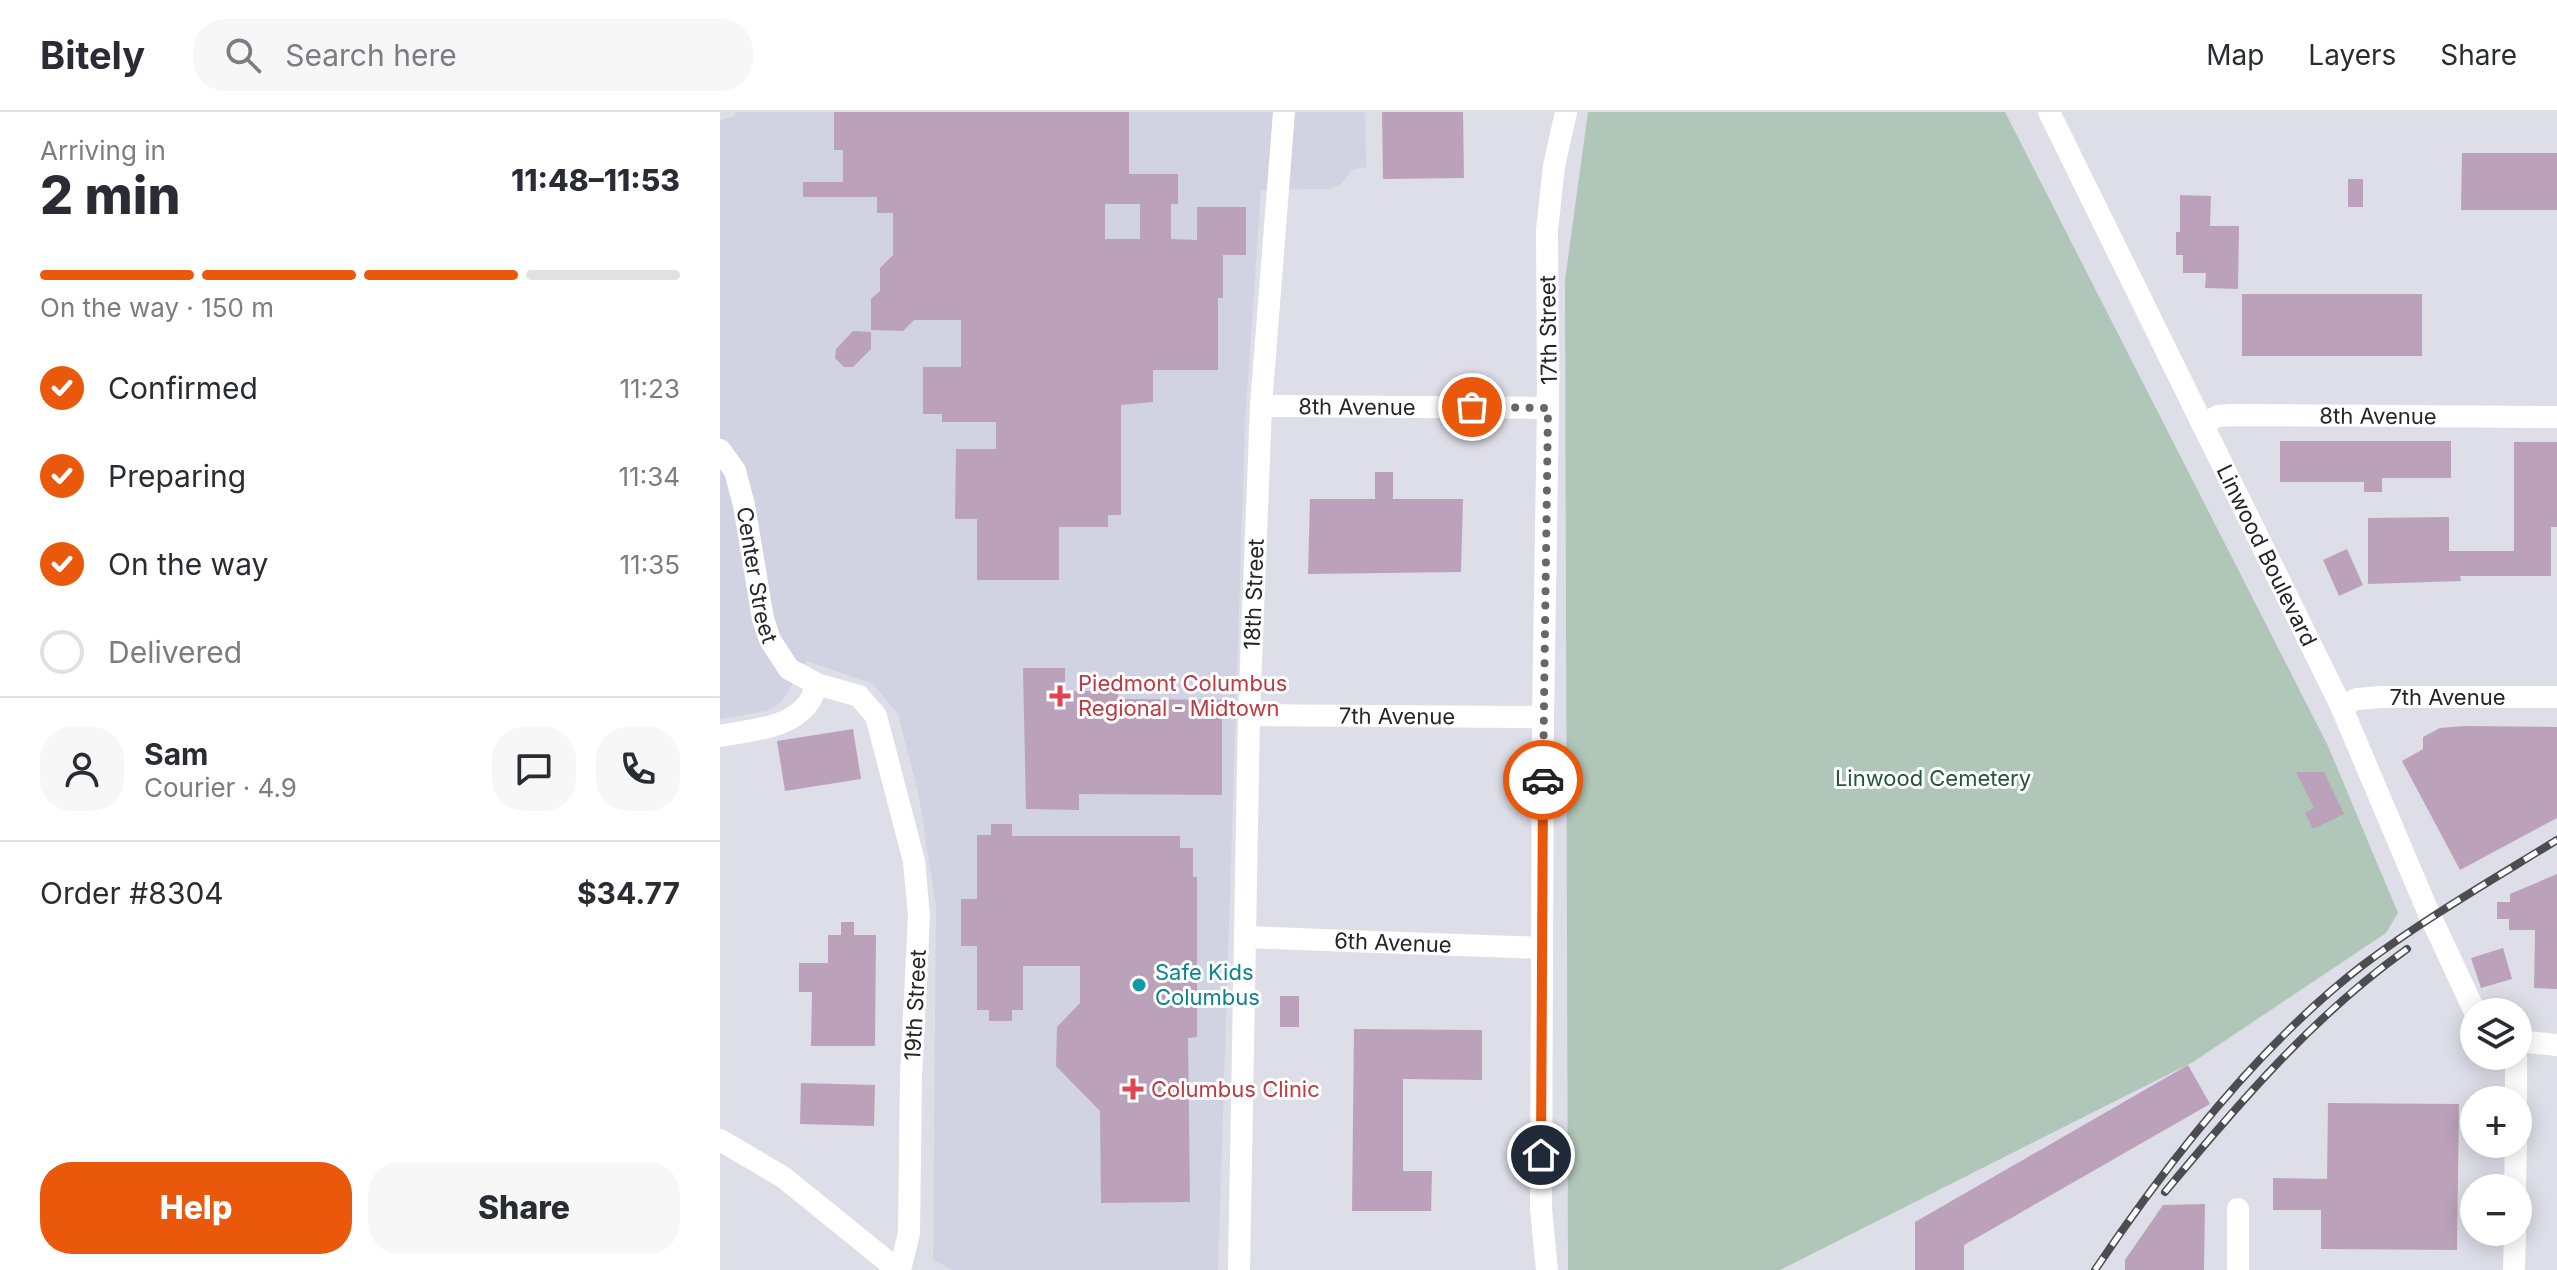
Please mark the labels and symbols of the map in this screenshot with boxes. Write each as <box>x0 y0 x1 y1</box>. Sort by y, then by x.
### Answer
street label: 17th Street <box>1534 275 1562 385</box>
pin <box>1438 373 1506 441</box>
street label: 8th Avenue <box>1298 393 1416 420</box>
street label: 8th Avenue <box>2319 403 2437 429</box>
street label: Linwood Boulevard <box>2211 460 2322 650</box>
street label: Center Street <box>731 505 783 646</box>
street label: 18th Street <box>1239 538 1269 650</box>
place label: Piedmont Columbus Regional - Midtown <box>1078 670 1287 721</box>
street label: 7th Avenue <box>2389 684 2506 710</box>
marker: Piedmont Columbus Regional - Midtown <box>1049 685 1071 707</box>
street label: 7th Avenue <box>1339 703 1455 729</box>
courier <box>1503 740 1583 820</box>
park label: Linwood Cemetery <box>1835 765 2031 791</box>
street label: 6th Avenue <box>1334 927 1452 958</box>
street label: 19th Street <box>899 949 931 1061</box>
place label: Safe Kids Columbus <box>1155 959 1260 1010</box>
marker: Safe Kids Columbus <box>1130 976 1148 994</box>
place label: Columbus Clinic <box>1151 1076 1320 1102</box>
marker: Columbus Clinic <box>1122 1078 1144 1100</box>
pin <box>1507 1121 1575 1189</box>

